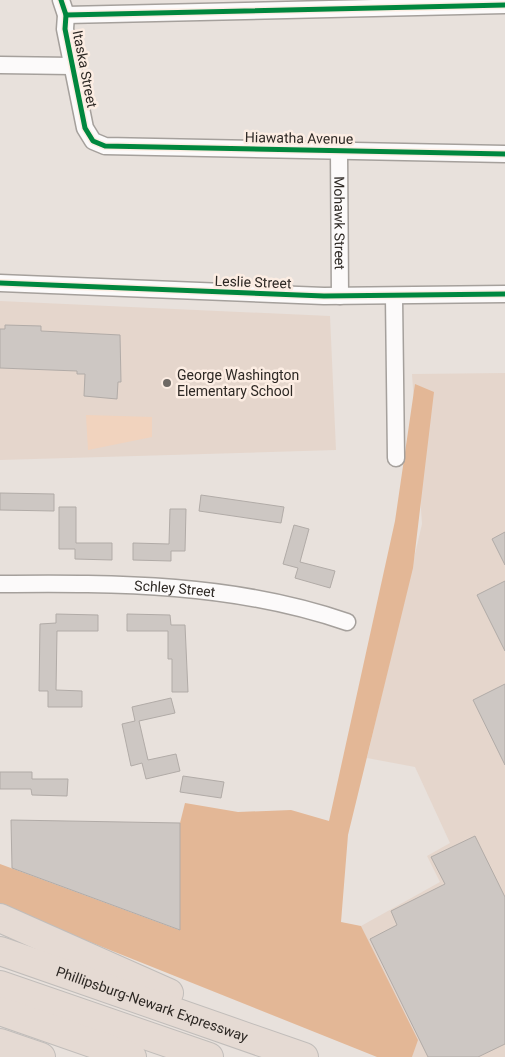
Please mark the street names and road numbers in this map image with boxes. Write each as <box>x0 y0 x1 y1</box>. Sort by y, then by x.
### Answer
street label: Itaska Street <box>70 29 100 109</box>
street label: Hiawatha Avenue <box>245 129 353 147</box>
street label: Mohawk Street <box>331 176 348 270</box>
street label: Leslie Street <box>214 273 292 291</box>
street label: Schley Street <box>134 577 217 600</box>
street label: Phillipsburg-Newark Expressway <box>54 963 250 1045</box>

